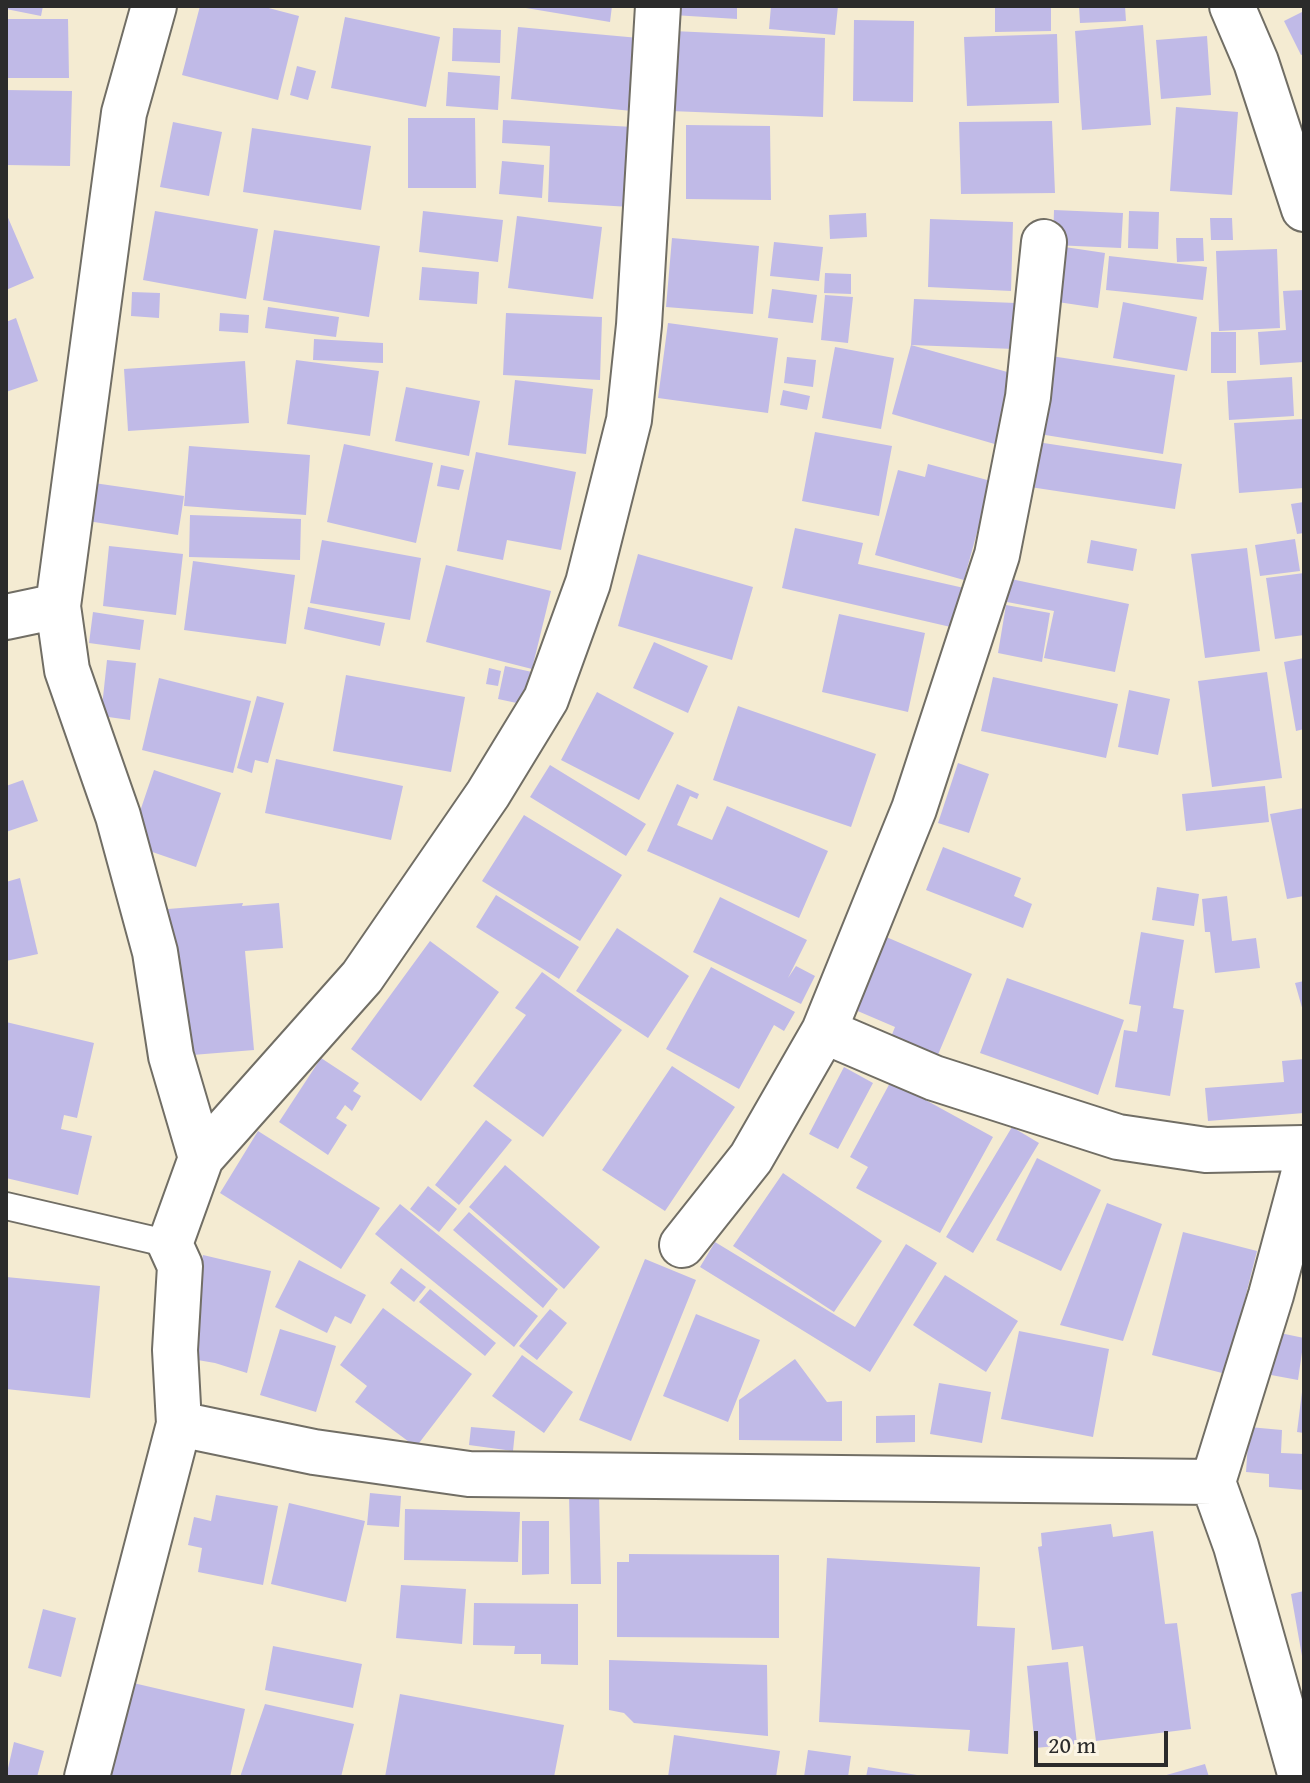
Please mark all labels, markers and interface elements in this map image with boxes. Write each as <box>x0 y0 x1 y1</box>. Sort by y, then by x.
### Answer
scale bar <box>1038 1715 1172 1765</box>
text: 20 m <box>1048 1727 1096 1762</box>

